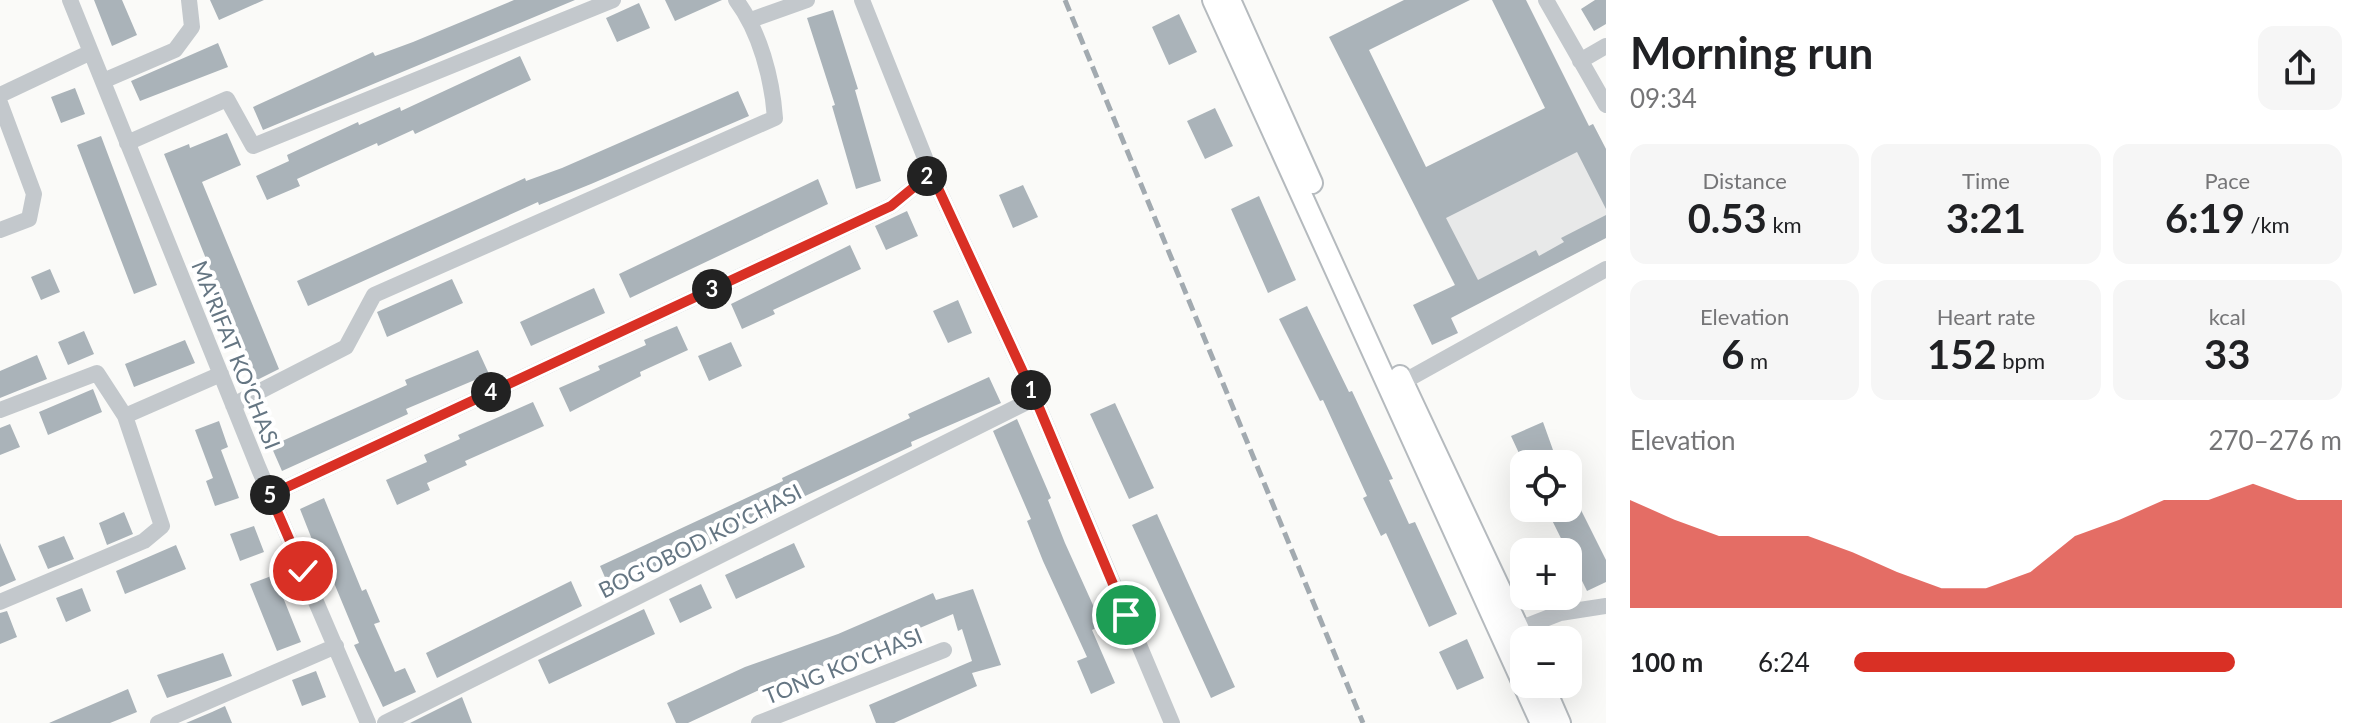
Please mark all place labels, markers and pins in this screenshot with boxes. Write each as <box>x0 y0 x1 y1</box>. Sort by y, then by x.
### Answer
pin: 2 <box>907 156 947 196</box>
pin: 3 <box>692 269 732 309</box>
pin: 1 <box>1011 370 1051 410</box>
pin: 4 <box>471 372 511 412</box>
pin: 5 <box>250 475 290 515</box>
pin <box>269 537 337 605</box>
pin <box>1092 581 1160 649</box>

